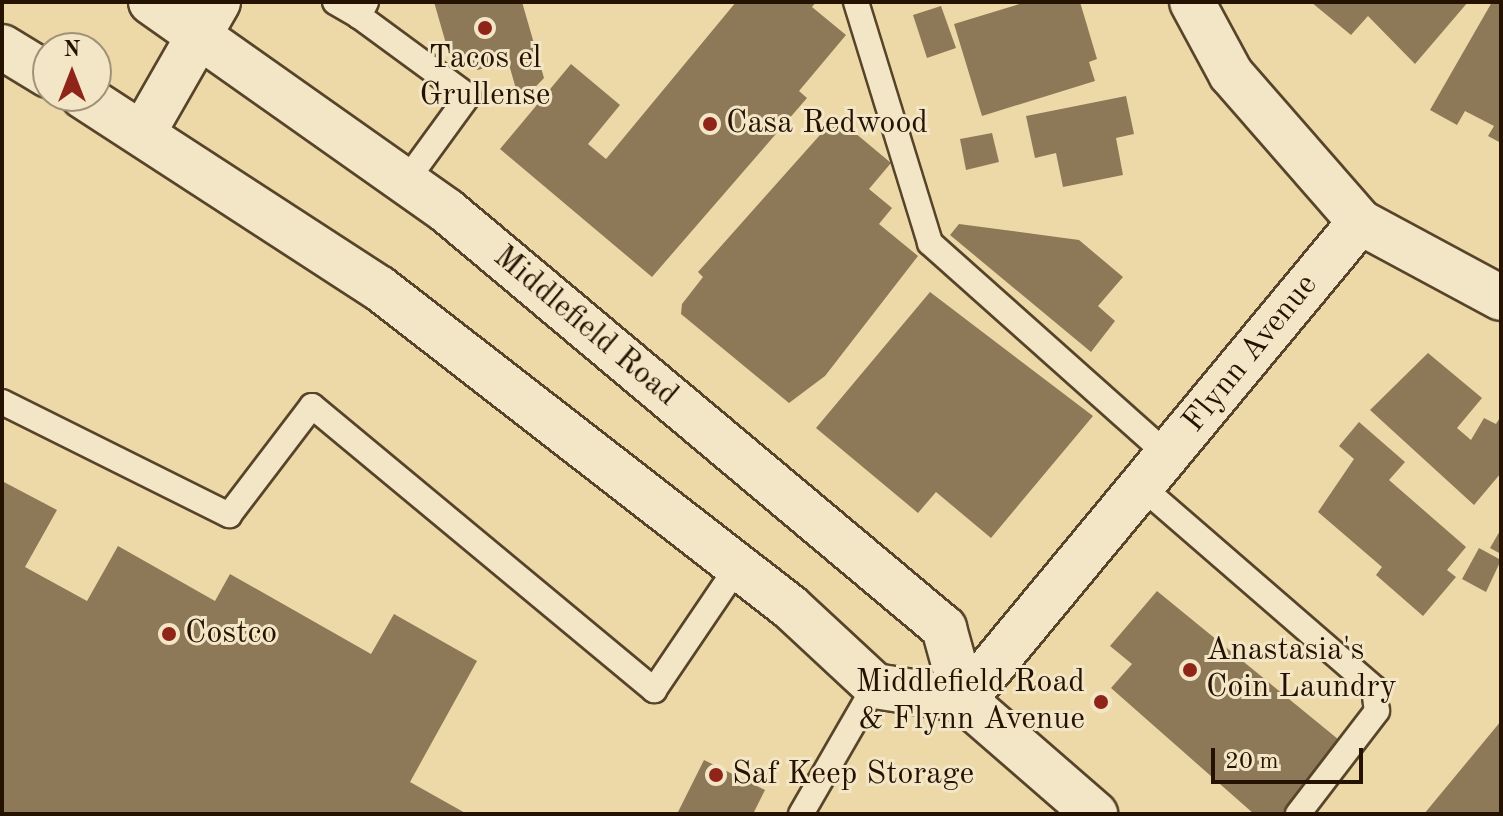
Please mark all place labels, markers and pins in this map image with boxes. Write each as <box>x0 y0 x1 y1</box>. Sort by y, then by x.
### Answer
marker: Tacos el Grullense <box>476 19 494 37</box>
place label: Tacos el Grullense <box>419 41 551 116</box>
place label: Casa Redwood <box>726 105 928 143</box>
marker: Casa Redwood <box>701 115 719 133</box>
place label: Costco <box>185 615 277 653</box>
marker: Costco <box>160 625 178 643</box>
place label: Anastasia's Coin Laundry <box>1206 633 1397 708</box>
marker: Anastasia's Coin Laundry <box>1181 661 1199 679</box>
place label: Middlefield Road & Flynn Avenue <box>855 665 1085 740</box>
marker: Middlefield Road & Flynn Avenue <box>1092 693 1110 711</box>
place label: Saf Keep Storage <box>732 756 974 794</box>
marker: Saf Keep Storage <box>707 766 725 784</box>

